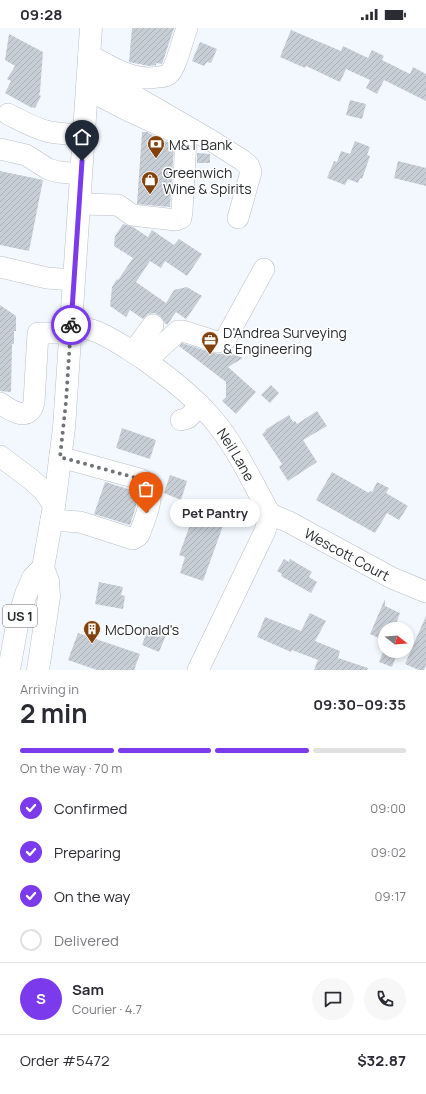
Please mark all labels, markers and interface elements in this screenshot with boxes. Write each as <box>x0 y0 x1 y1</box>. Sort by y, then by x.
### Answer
text: 09:28 <box>20 4 62 25</box>
pin <box>65 120 99 161</box>
icon: home <box>71 126 93 148</box>
bank icon: M&T Bank <box>146 134 166 159</box>
place label: M&T Bank <box>169 135 233 154</box>
place label: Greenwich Wine & Spirits <box>163 163 252 198</box>
shop icon: Greenwich Wine & Spirits <box>140 170 160 195</box>
courier <box>51 305 91 345</box>
icon: bike <box>60 314 82 336</box>
place label: D'Andrea Surveying & Engineering <box>223 323 347 358</box>
office icon: D'Andrea Surveying & Engineering <box>200 330 220 355</box>
street label: Neil Lane <box>213 424 260 484</box>
pin <box>129 472 163 513</box>
icon: bag <box>135 478 157 500</box>
callout: Pet Pantry <box>170 499 260 527</box>
text: Pet Pantry <box>182 504 248 522</box>
street label: Wescott Court <box>301 523 394 585</box>
road number: US 1 <box>3 605 37 627</box>
building icon: McDonald's <box>82 619 102 644</box>
place label: McDonald's <box>105 620 179 639</box>
north arrow <box>378 622 414 658</box>
map controls <box>378 622 414 658</box>
text: Arriving in <box>20 680 79 698</box>
text: 09:30–09:35 <box>313 694 406 715</box>
text: 2 min <box>20 695 88 731</box>
text: On the way · 70 m <box>20 759 122 777</box>
icon: check <box>20 797 42 819</box>
text: Confirmed <box>54 798 127 819</box>
text: 09:00 <box>370 799 406 817</box>
icon: check <box>20 841 42 863</box>
text: Preparing <box>54 842 121 863</box>
text: 09:02 <box>371 843 406 861</box>
icon: check <box>20 885 42 907</box>
text: On the way <box>54 886 130 907</box>
text: 09:17 <box>375 887 406 905</box>
text: Delivered <box>54 930 119 951</box>
button: chat <box>312 978 354 1020</box>
button: phone <box>364 978 406 1020</box>
text: Sam <box>72 979 104 1000</box>
text: S <box>36 988 46 1009</box>
text: Courier · 4.7 <box>72 1000 142 1018</box>
text: Order #5472 <box>20 1050 110 1071</box>
text: $32.87 <box>357 1050 406 1071</box>

